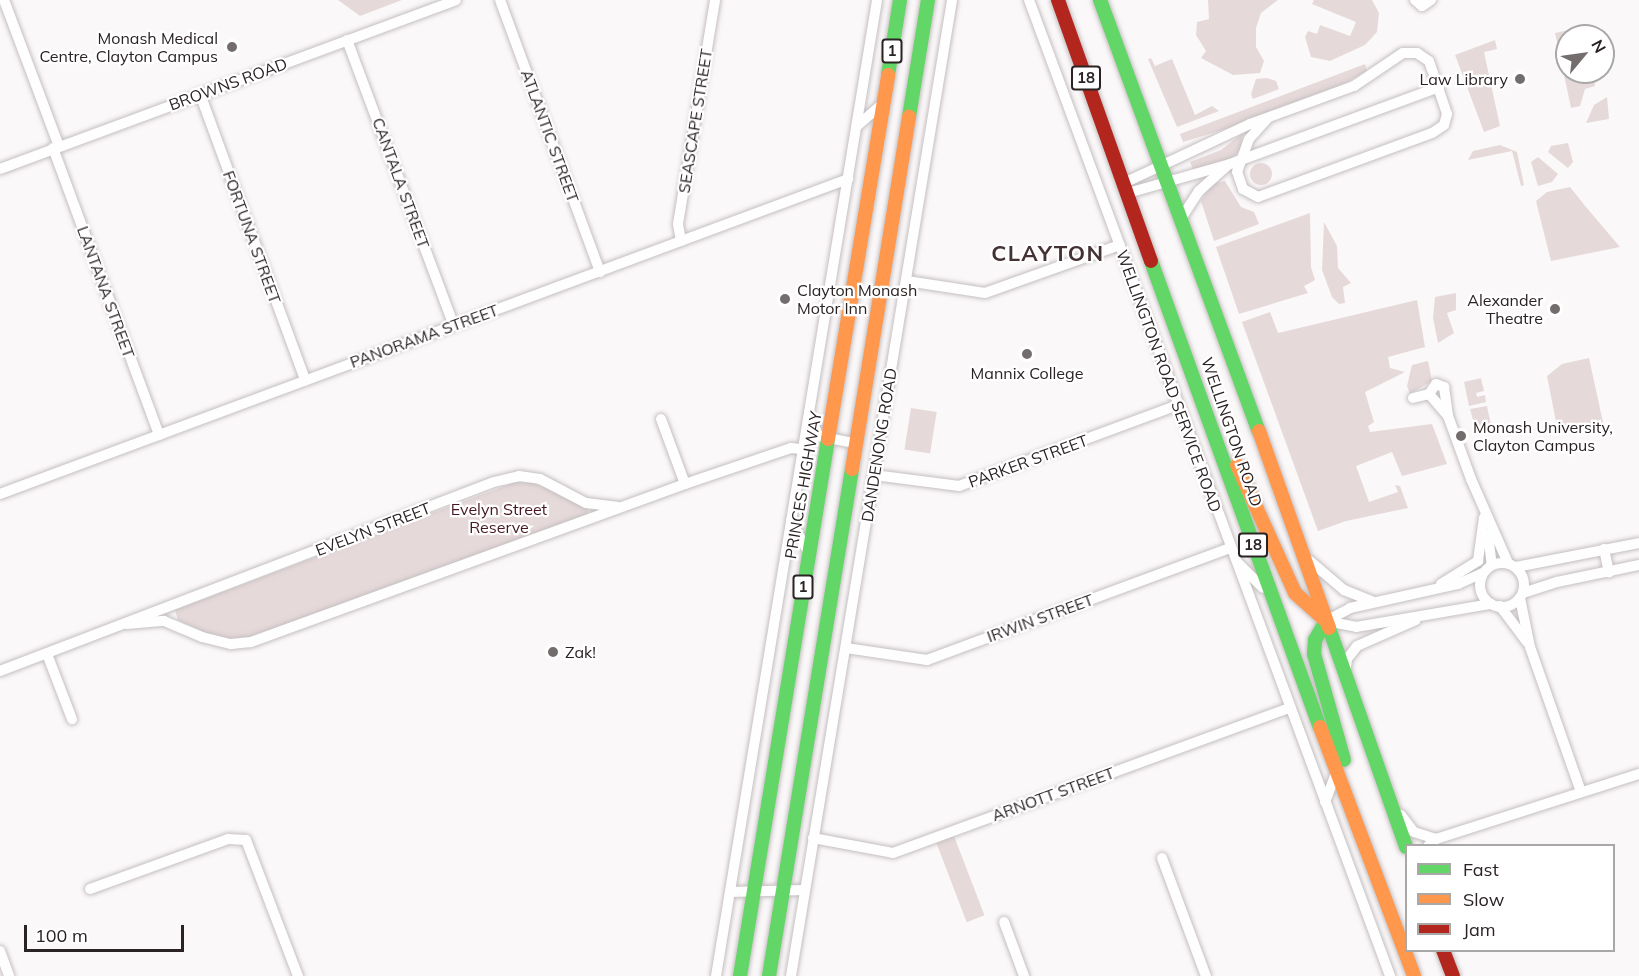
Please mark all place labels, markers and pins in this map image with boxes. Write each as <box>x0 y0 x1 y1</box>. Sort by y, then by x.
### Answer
place label: Monash Medical Centre, Clayton Campus <box>39 28 218 66</box>
marker: Monash Medical Centre, Clayton Campus <box>223 38 241 56</box>
place label: Law Library <box>1419 69 1508 89</box>
marker: Law Library <box>1513 72 1527 86</box>
place label: Clayton Monash Motor Inn <box>797 280 917 318</box>
place label: Alexander Theatre <box>1467 290 1543 328</box>
marker: Clayton Monash Motor Inn <box>778 292 792 306</box>
marker: Alexander Theatre <box>1548 302 1562 316</box>
marker: Mannix College <box>1020 347 1034 361</box>
place label: Mannix College <box>971 363 1083 383</box>
place label: Monash University, Clayton Campus <box>1473 417 1613 455</box>
marker: Monash University, Clayton Campus <box>1454 429 1468 443</box>
place label: Zak! <box>565 642 596 662</box>
marker: Zak! <box>546 645 560 659</box>

